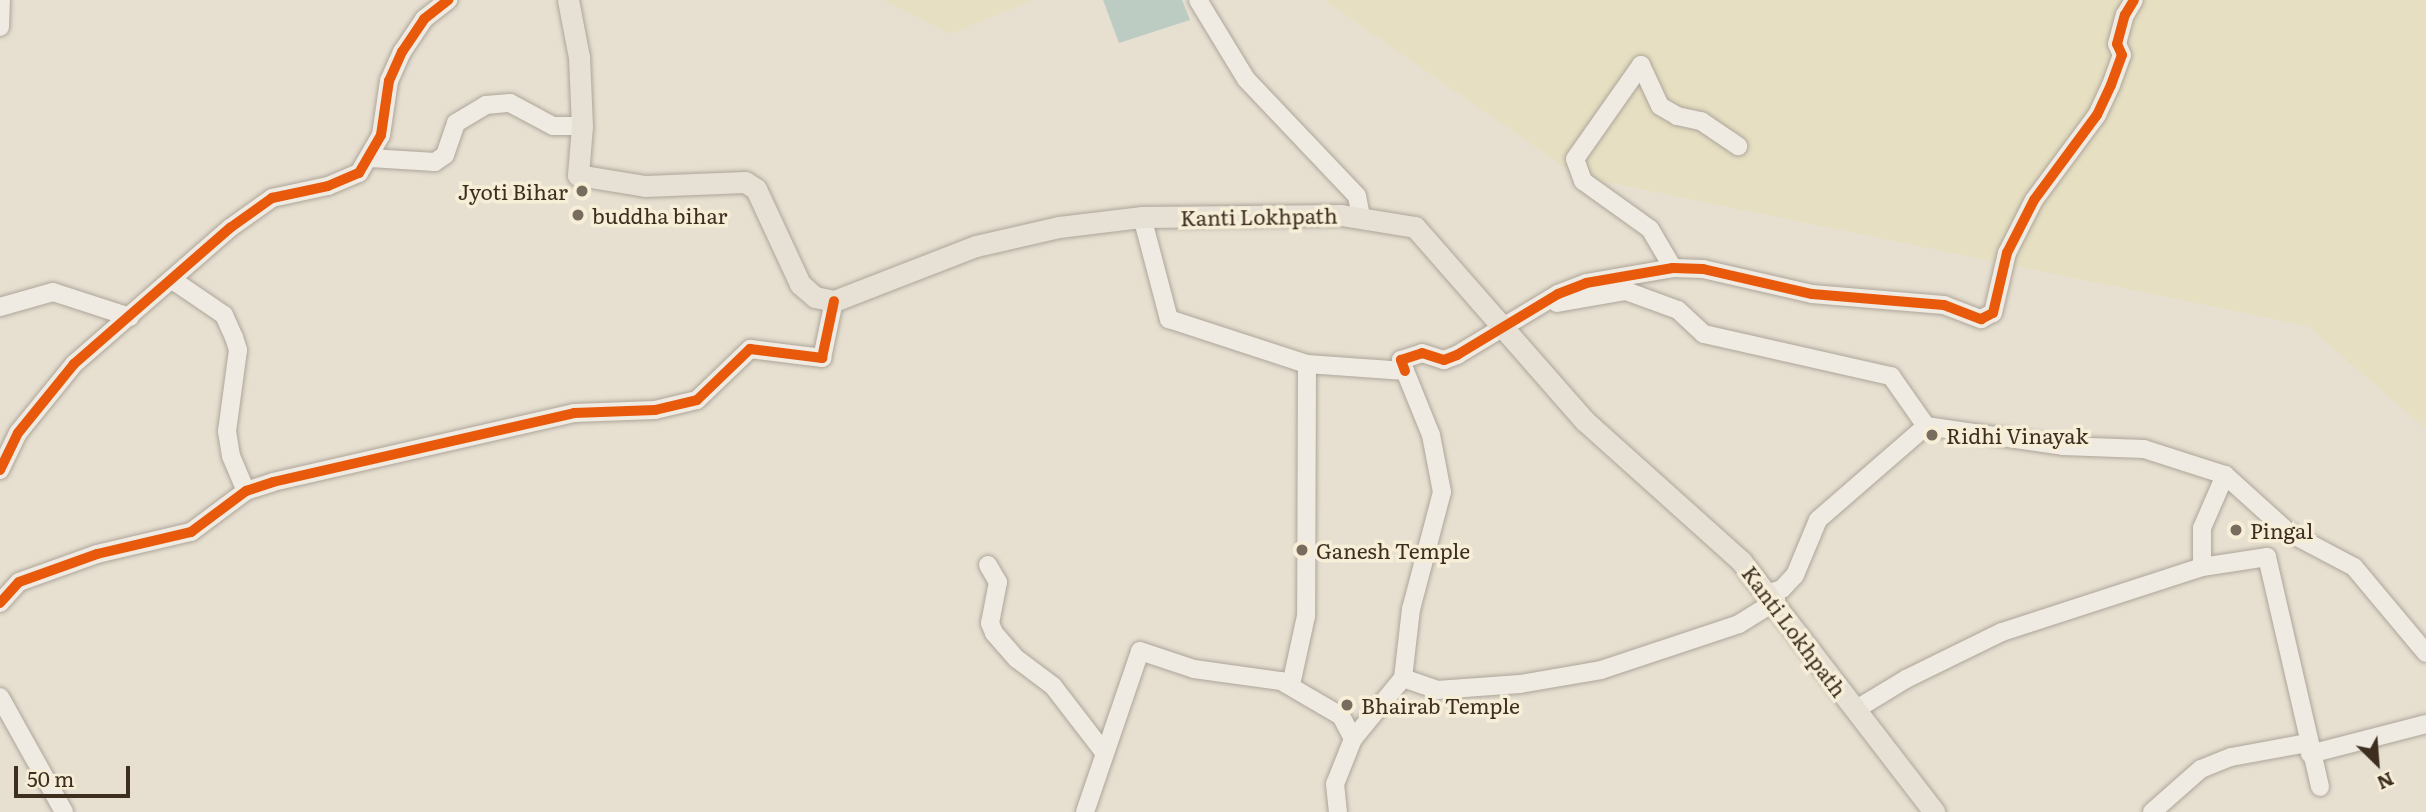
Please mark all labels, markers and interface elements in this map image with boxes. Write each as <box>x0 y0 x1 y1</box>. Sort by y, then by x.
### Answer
place label: Jyoti Bihar <box>458 178 568 204</box>
marker: Jyoti Bihar <box>574 183 590 199</box>
place label: buddha bihar <box>592 202 728 228</box>
street label: Kanti Lokhpath <box>1180 202 1338 230</box>
marker: buddha bihar <box>570 207 586 223</box>
place label: Ridhi Vinayak <box>1946 422 2088 448</box>
marker: Ridhi Vinayak <box>1924 427 1940 443</box>
place label: Pingal <box>2250 517 2313 543</box>
marker: Pingal <box>2228 522 2244 538</box>
place label: Ganesh Temple <box>1316 537 1470 563</box>
marker: Ganesh Temple <box>1294 542 1310 558</box>
street label: Kanti Lokhpath <box>1738 561 1852 701</box>
place label: Bhairab Temple <box>1361 692 1520 718</box>
marker: Bhairab Temple <box>1339 697 1355 713</box>
north arrow <box>2342 728 2412 798</box>
scale bar <box>18 752 133 796</box>
text: 50 m <box>27 762 74 793</box>
text: N <box>2373 766 2399 798</box>

